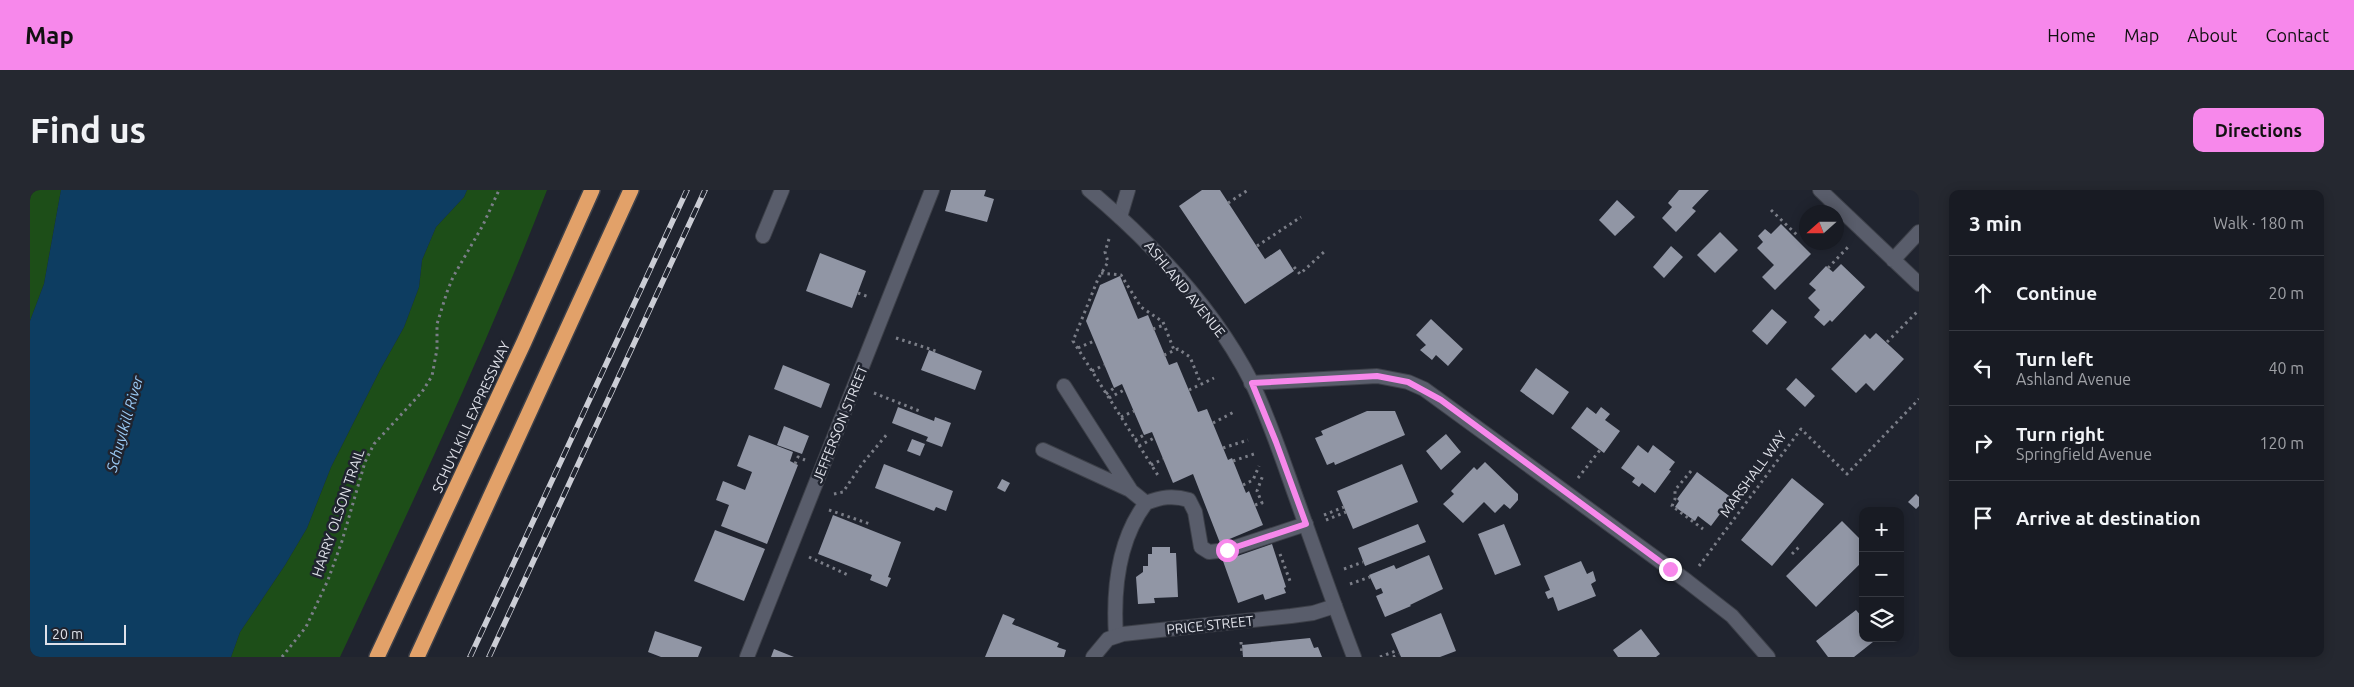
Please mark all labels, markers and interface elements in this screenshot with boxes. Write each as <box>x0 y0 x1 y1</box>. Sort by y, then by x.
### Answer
text: Map <box>25 22 74 49</box>
text: Home <box>2047 25 2096 45</box>
text: Map <box>2124 25 2159 45</box>
text: About <box>2187 25 2237 45</box>
text: Contact <box>2265 25 2329 45</box>
button: Directions <box>2193 108 2324 152</box>
text: Find us <box>30 110 146 150</box>
north arrow <box>1799 205 1844 250</box>
text: 3 min <box>1969 211 2022 235</box>
text: Walk · 180 m <box>2213 214 2304 232</box>
street label: ASHLAND AVENUE <box>1141 238 1229 340</box>
icon: ahead <box>1969 279 1997 307</box>
text: Continue <box>2016 282 2097 304</box>
text: 20 m <box>2268 284 2304 302</box>
street label: SCHUYLKILL EXPRESSWAY <box>429 339 513 495</box>
text: Turn left <box>2016 348 2094 370</box>
icon: left <box>1969 354 1997 382</box>
text: 40 m <box>2268 359 2304 377</box>
street label: JEFFERSON STREET <box>809 363 871 485</box>
text: Ashland Avenue <box>2016 370 2131 388</box>
water label: Schuylkill River <box>102 373 147 475</box>
text: Turn right <box>2016 423 2104 445</box>
street label: MARSHALL WAY <box>1716 428 1790 520</box>
icon: right <box>1969 429 1997 457</box>
text: 120 m <box>2259 434 2304 452</box>
text: Springfield Avenue <box>2016 445 2152 463</box>
street label: HARRY OLSON TRAIL <box>309 447 367 579</box>
icon: arrive <box>1969 504 1997 532</box>
map controls <box>1859 507 1904 642</box>
button: + <box>1859 507 1904 552</box>
text: Arrive at destination <box>2016 507 2201 529</box>
route start <box>1216 539 1239 562</box>
button: − <box>1859 552 1904 597</box>
route end <box>1659 558 1682 581</box>
button: layers <box>1859 597 1904 642</box>
street label: PRICE STREET <box>1166 612 1255 638</box>
scale bar <box>45 622 126 645</box>
text: 20 m <box>52 626 83 642</box>

